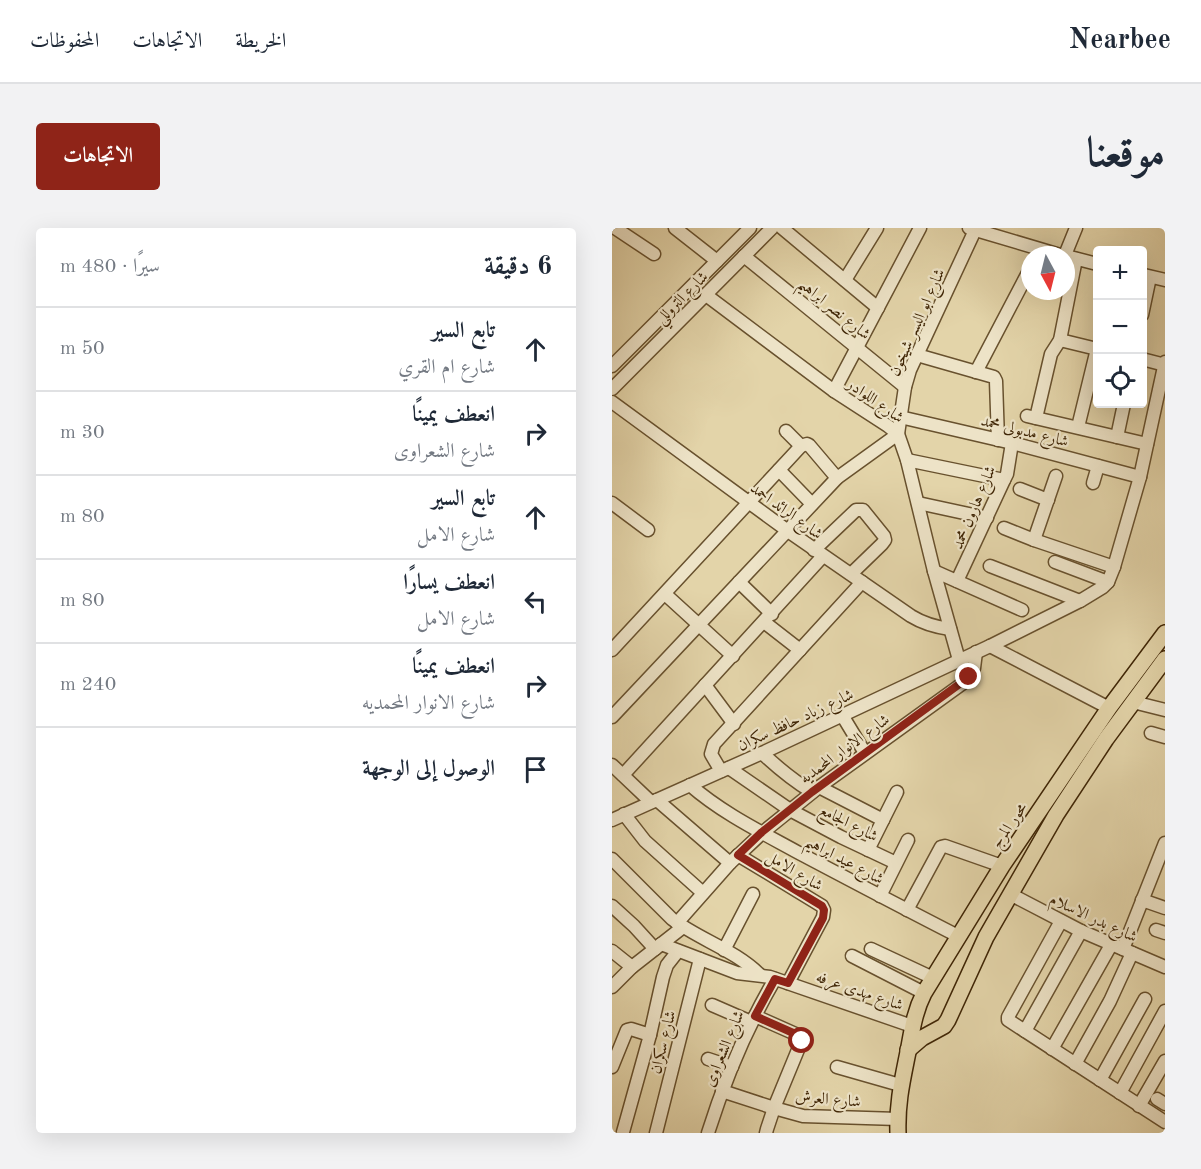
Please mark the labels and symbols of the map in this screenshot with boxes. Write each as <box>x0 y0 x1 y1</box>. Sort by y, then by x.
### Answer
north arrow <box>1021 246 1075 300</box>
street label: شارع ابو اليسر شيخون <box>887 267 952 381</box>
street label: شارع التروللي <box>653 269 716 332</box>
street label: شارع نصر ابراهيم <box>790 276 873 349</box>
street label: شارع اللوادر <box>840 375 906 430</box>
street label: شارع مدبولى محمد <box>978 413 1070 454</box>
street label: شارع هارون محمد <box>950 464 1003 553</box>
street label: شارع الرائد احمد <box>744 479 825 546</box>
route end <box>955 663 981 689</box>
street label: شارع زياد حافظ سكران <box>735 686 858 758</box>
street label: شارع الانوار المحمديه <box>797 711 895 791</box>
street label: محور المرج <box>989 800 1035 855</box>
street label: شارع الجامع <box>813 802 880 851</box>
street label: شارع عيد ابراهيم <box>799 833 886 894</box>
street label: شارع الامل <box>761 849 825 898</box>
street label: شارع بدر الاسلام <box>1045 892 1139 951</box>
street label: شارع مهدى عرفه <box>812 970 905 1018</box>
street label: شارع الشعراوى <box>702 1008 752 1091</box>
street label: شارع سكران <box>647 1009 683 1077</box>
route start <box>788 1027 814 1053</box>
street label: شارع العرش <box>794 1089 861 1115</box>

